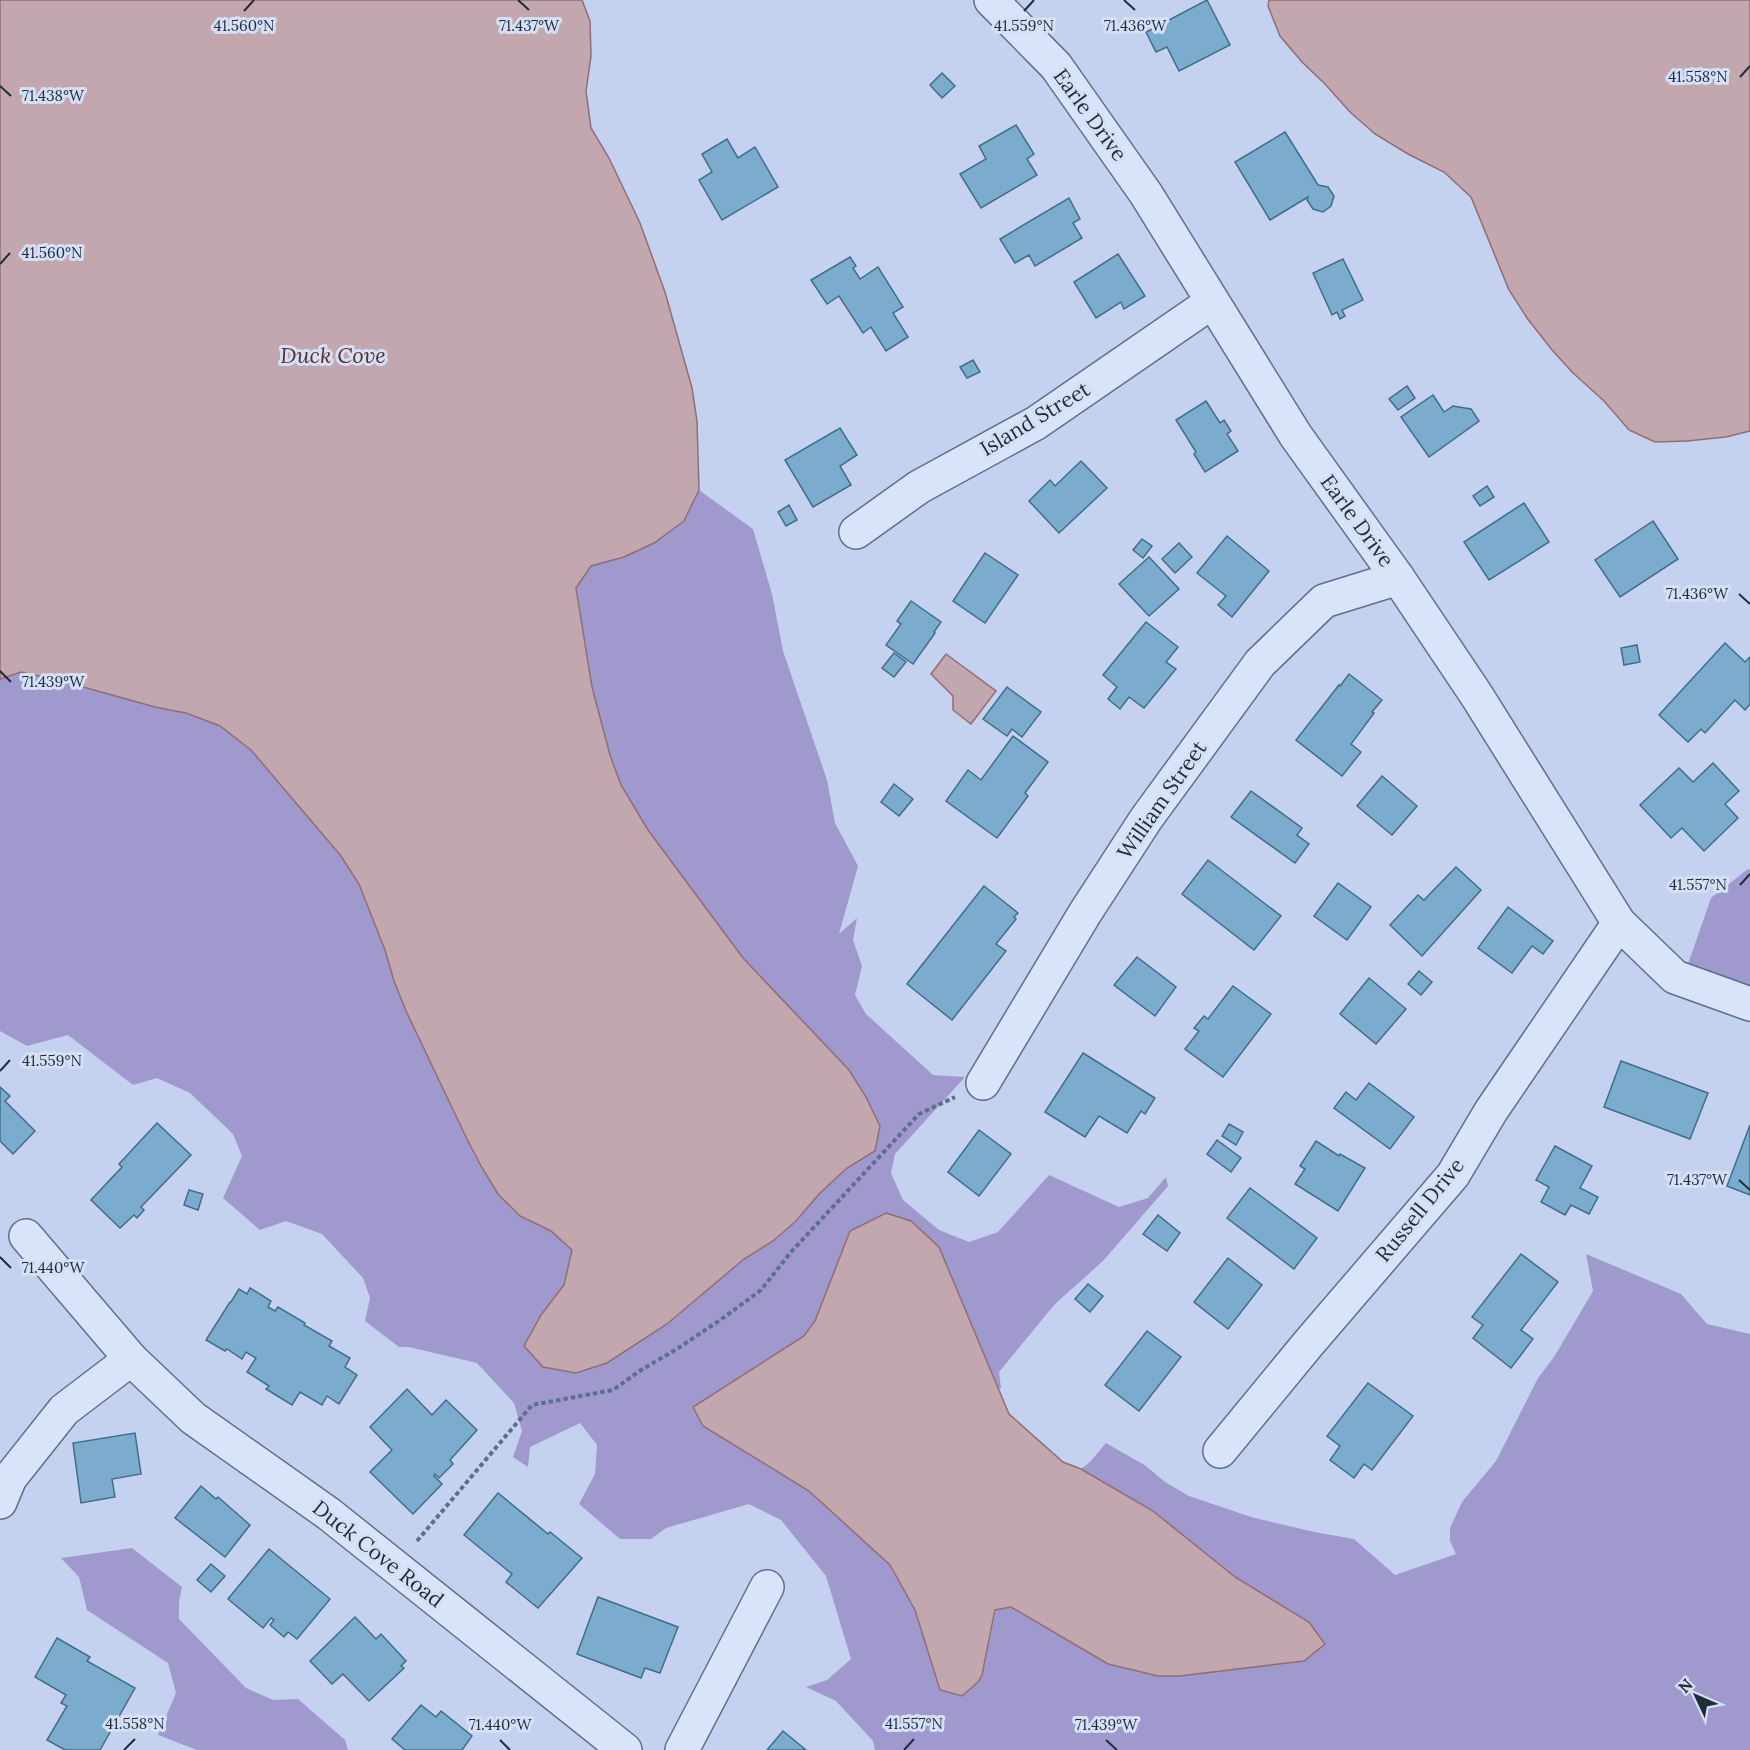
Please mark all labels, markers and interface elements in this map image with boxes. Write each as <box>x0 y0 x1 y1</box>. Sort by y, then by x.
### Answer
text: 41.560°N <box>214 16 274 35</box>
text: 71.437°W <box>499 16 560 35</box>
text: 41.559°N <box>994 16 1054 35</box>
text: 71.436°W <box>1104 16 1167 35</box>
street label: Earle Drive <box>1048 63 1133 166</box>
text: 41.558°N <box>1668 67 1728 86</box>
text: 71.438°W <box>22 86 85 105</box>
text: 41.560°N <box>22 243 82 262</box>
water label: Duck Cove <box>280 341 386 369</box>
street label: Island Street <box>975 375 1095 462</box>
street label: Earle Drive <box>1315 469 1400 572</box>
text: 71.436°W <box>1666 584 1729 603</box>
text: 71.439°W <box>22 672 85 691</box>
street label: William Street <box>1111 735 1213 864</box>
text: 41.557°N <box>1669 875 1727 894</box>
text: 41.559°N <box>22 1051 82 1070</box>
street label: Russell Drive <box>1369 1152 1470 1267</box>
text: 71.437°W <box>1667 1170 1728 1189</box>
text: 71.440°W <box>22 1258 85 1277</box>
street label: Duck Cove Road <box>307 1494 449 1613</box>
north arrow <box>1666 1666 1726 1726</box>
text: N <box>1674 1674 1697 1697</box>
text: 41.558°N <box>105 1714 165 1733</box>
text: 41.557°N <box>885 1714 943 1733</box>
text: 71.440°W <box>469 1715 532 1734</box>
text: 71.439°W <box>1075 1715 1138 1734</box>

